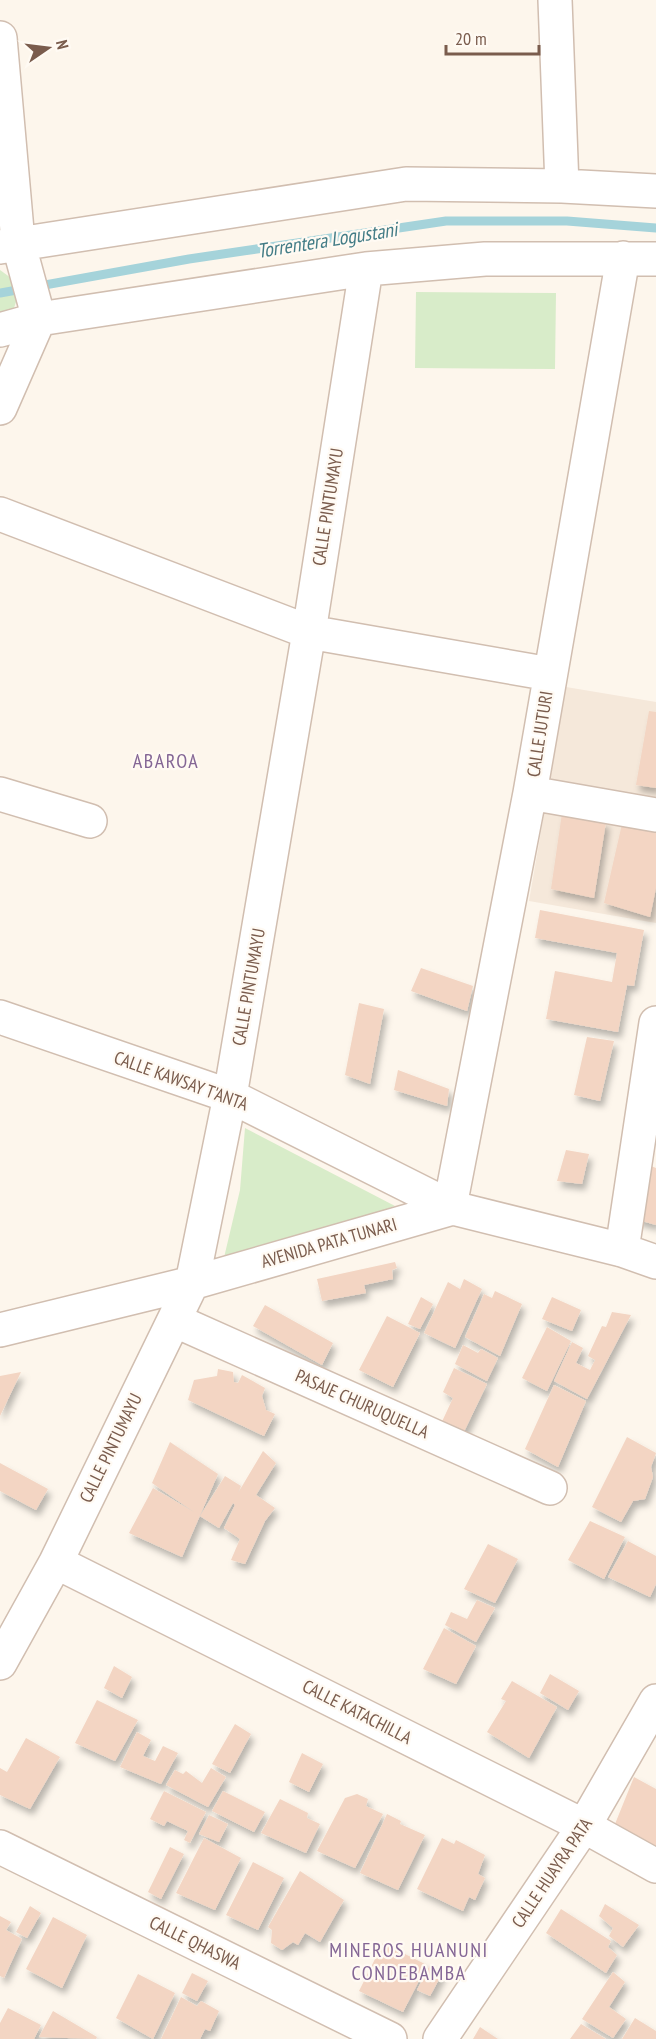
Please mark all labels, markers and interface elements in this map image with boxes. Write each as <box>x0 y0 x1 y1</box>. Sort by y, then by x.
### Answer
north arrow <box>18 18 78 78</box>
scale bar <box>446 18 539 56</box>
text: 20 m <box>455 27 487 50</box>
text: N <box>52 38 73 51</box>
water label: Torrentera Logustani <box>255 216 402 264</box>
street label: CALLE PINTUMAYU <box>307 446 348 567</box>
street label: CALLE JUTURI <box>521 689 558 779</box>
district label: ABAROA <box>133 748 199 774</box>
street label: CALLE PINTUMAYU <box>227 926 270 1047</box>
street label: CALLE KAWSAY T'ANTA <box>111 1046 252 1116</box>
street label: AVENIDA PATA TUNARI <box>258 1212 399 1273</box>
street label: PASAJE CHURUQUELLA <box>292 1364 433 1443</box>
street label: CALLE PINTUMAYU <box>74 1389 147 1506</box>
street label: CALLE KATACHILLA <box>299 1674 416 1749</box>
street label: CALLE HUAYRA PATA <box>506 1813 597 1932</box>
street label: CALLE QHASWA <box>146 1911 245 1975</box>
district label: MINEROS HUANUNI CONDEBAMBA <box>329 1937 489 1986</box>

